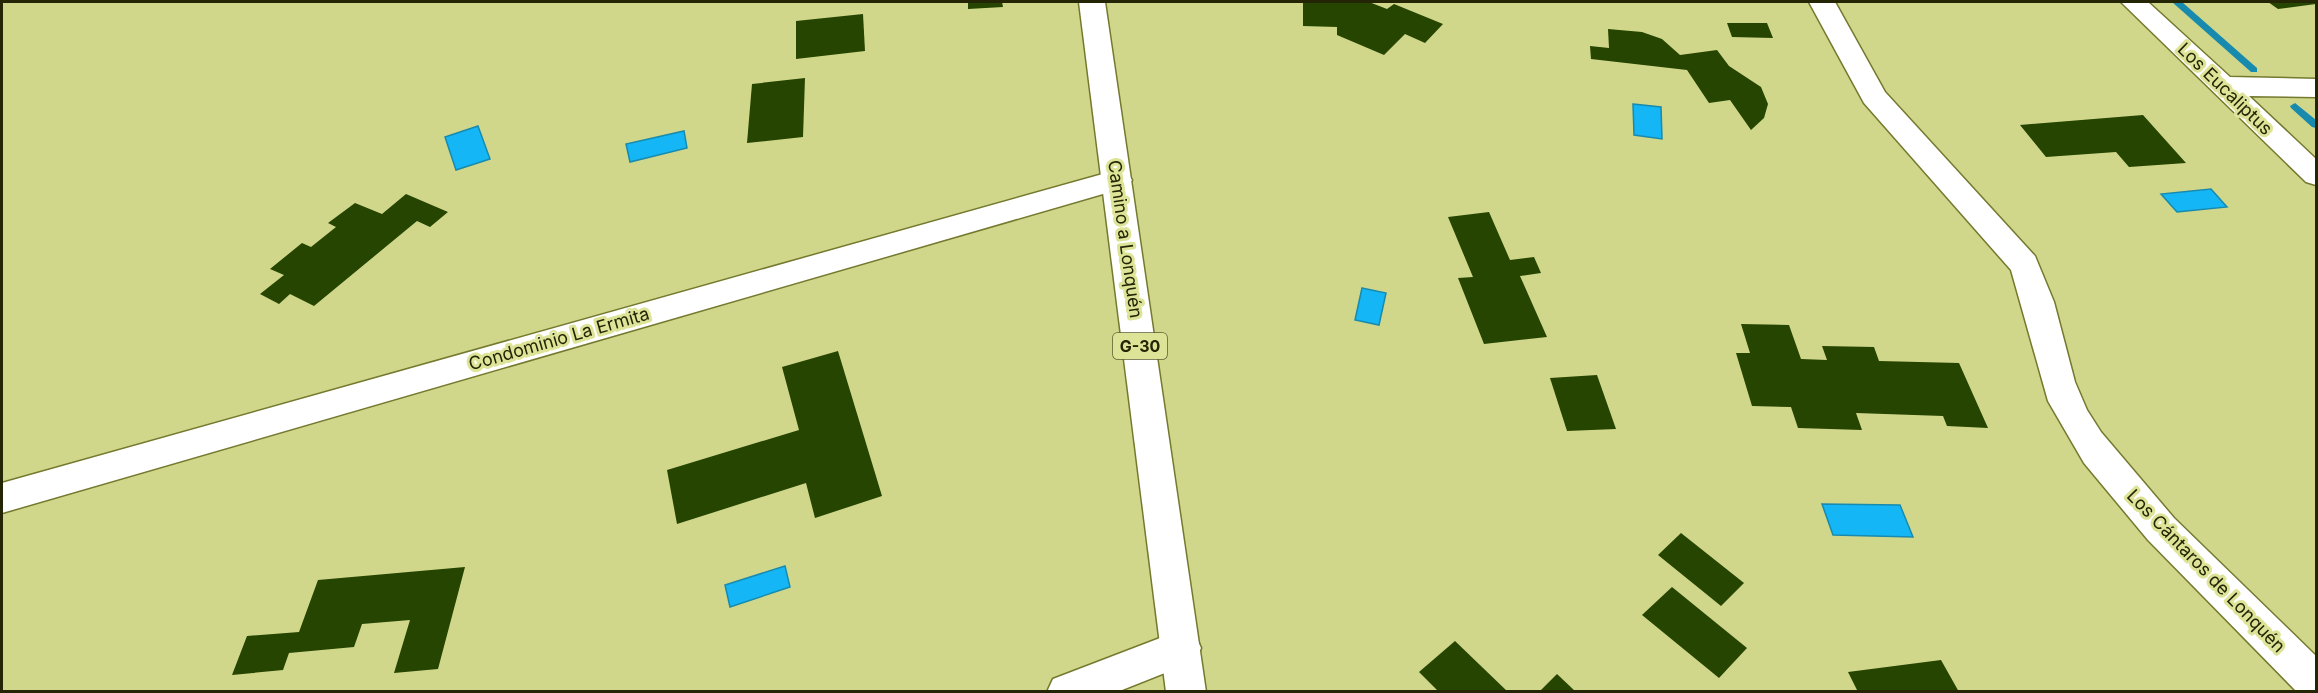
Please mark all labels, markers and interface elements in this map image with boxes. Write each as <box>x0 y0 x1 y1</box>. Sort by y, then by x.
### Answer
street label: Los Eucaliptus <box>2174 38 2277 139</box>
street label: Camino a Lonquén <box>1104 159 1147 319</box>
street label: Condominio La Ermita <box>466 303 652 374</box>
road number: G-30 <box>1113 333 1167 359</box>
street label: Los Cántaros de Lonquén <box>2123 485 2290 656</box>

